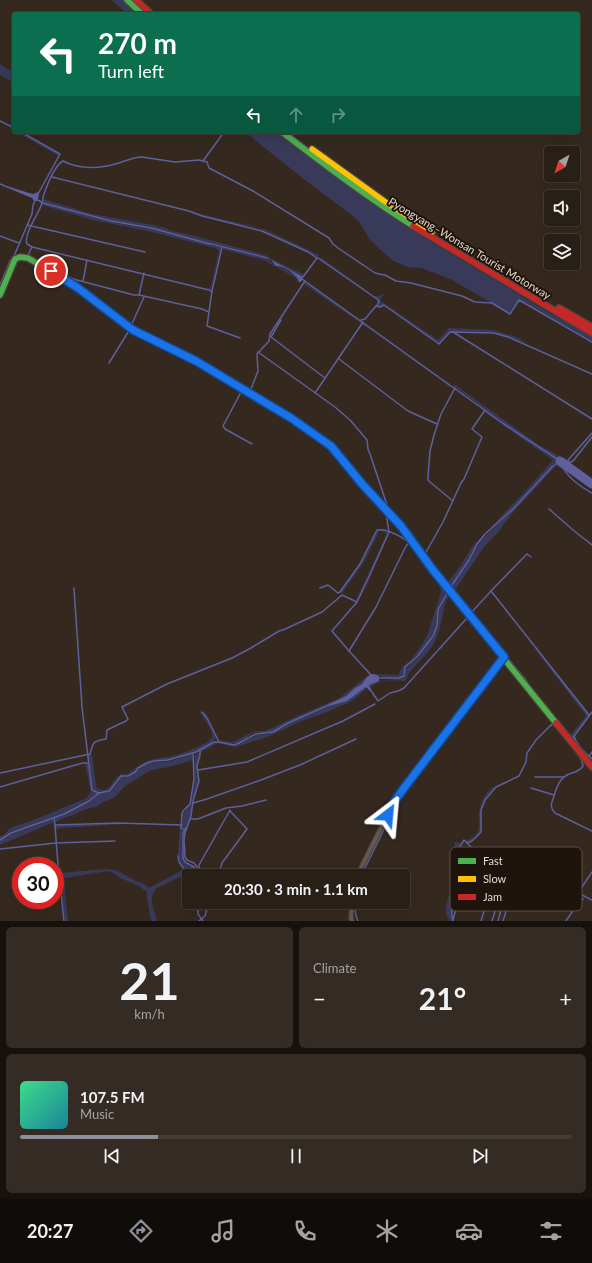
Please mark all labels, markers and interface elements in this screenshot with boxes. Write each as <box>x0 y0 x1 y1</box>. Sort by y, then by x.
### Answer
text: 270 m <box>98 26 177 60</box>
icon: left <box>32 28 84 80</box>
text: Turn left <box>98 60 164 82</box>
icon: left <box>243 104 265 126</box>
icon: ahead <box>285 104 307 126</box>
icon: right <box>327 104 349 126</box>
north arrow <box>544 146 580 182</box>
map controls <box>544 146 580 270</box>
button: sound <box>544 190 580 226</box>
street label: Pyongyang–Wonsan Tourist Motorway <box>386 194 554 302</box>
button: layers <box>544 234 580 270</box>
pin <box>34 254 68 288</box>
icon: arrive <box>40 260 62 282</box>
position arrow <box>367 794 409 836</box>
legend <box>450 847 582 911</box>
text: Fast <box>483 854 503 867</box>
speed limit sign: 30 <box>12 857 64 909</box>
text: Slow <box>483 872 507 885</box>
text: 20:30 · 3 min · 1.1 km <box>224 880 368 898</box>
text: Jam <box>483 890 502 903</box>
text: 21 <box>119 949 180 1011</box>
text: Climate <box>313 960 356 976</box>
text: 21° <box>419 980 466 1016</box>
text: − <box>313 985 326 1012</box>
text: + <box>559 985 572 1012</box>
text: km/h <box>134 1006 165 1022</box>
text: 107.5 FM <box>80 1088 145 1106</box>
text: Music <box>80 1106 114 1122</box>
icon: previous <box>101 1145 123 1167</box>
icon: pause <box>285 1145 307 1167</box>
icon: next <box>469 1145 491 1167</box>
icon: directions <box>127 1217 155 1245</box>
icon: music <box>209 1217 237 1245</box>
icon: phone <box>291 1217 319 1245</box>
icon: climate <box>373 1217 401 1245</box>
icon: car <box>455 1217 483 1245</box>
icon: filters <box>537 1217 565 1245</box>
text: 20:27 <box>27 1220 73 1242</box>

